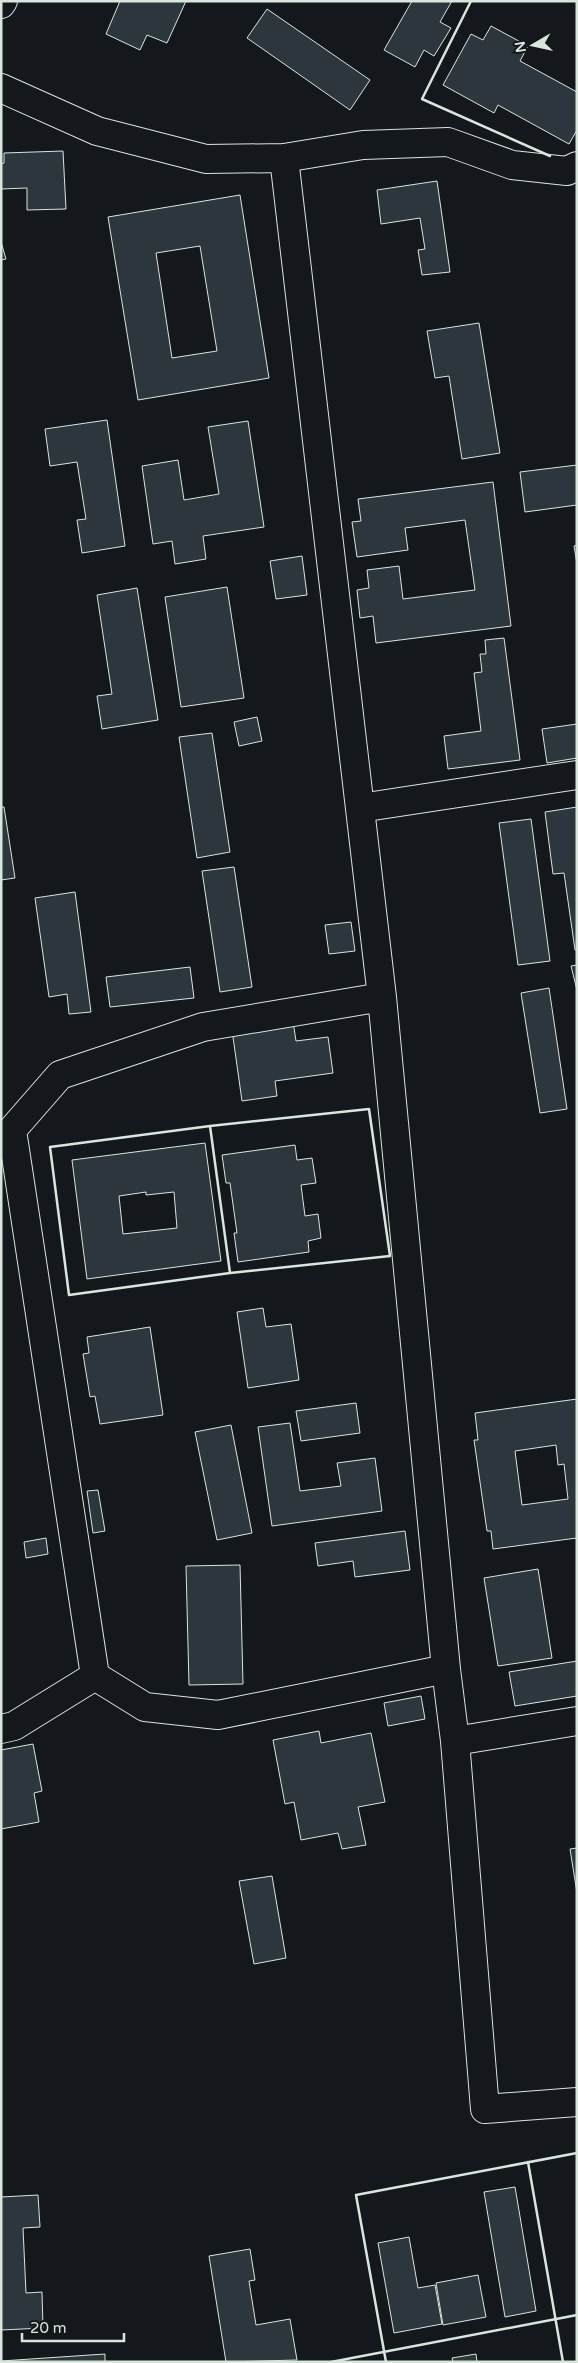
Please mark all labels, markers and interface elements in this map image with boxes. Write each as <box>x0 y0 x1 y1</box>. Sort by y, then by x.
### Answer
north arrow <box>508 20 558 70</box>
text: N <box>511 40 530 54</box>
scale bar <box>22 2310 125 2342</box>
text: 20 m <box>30 2319 67 2337</box>

